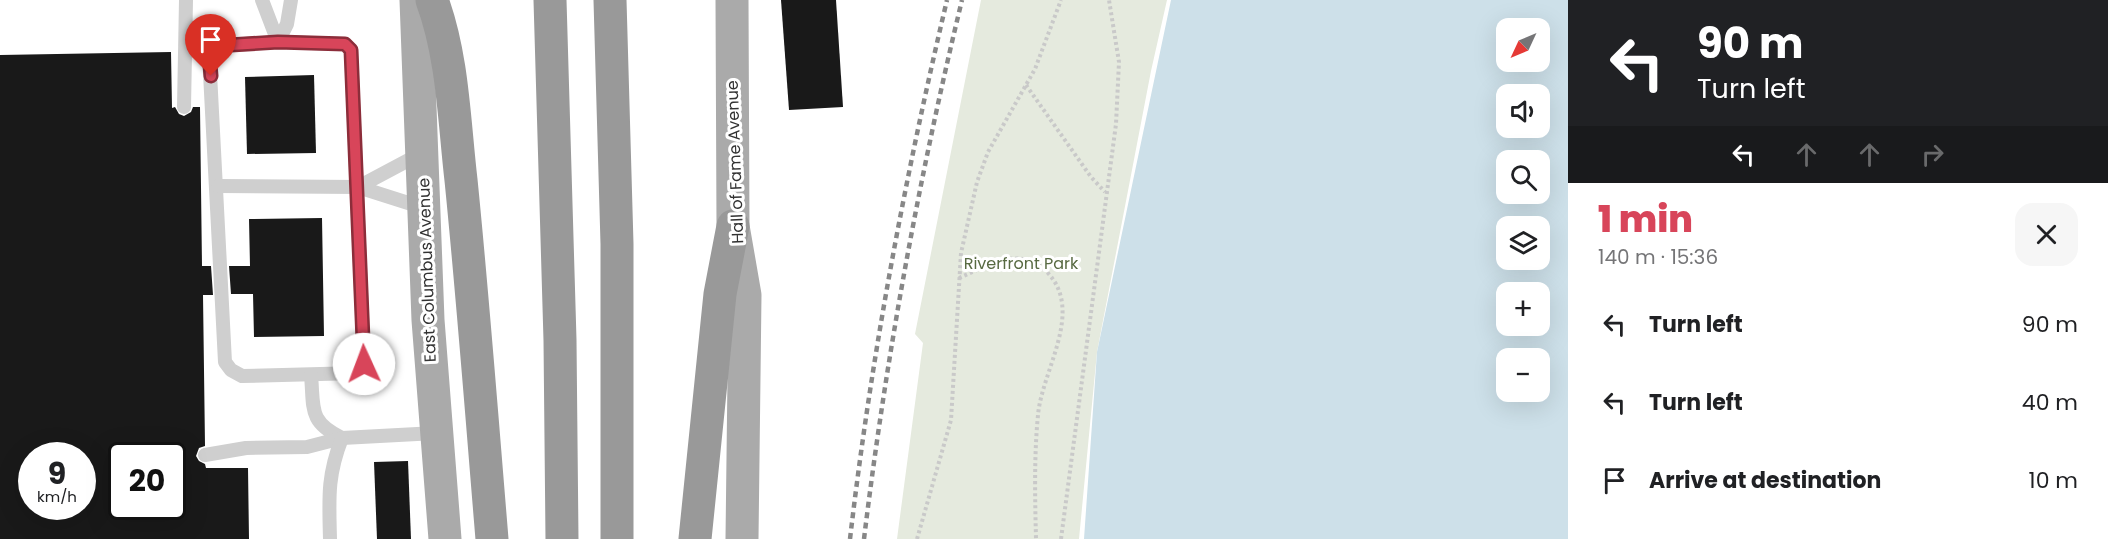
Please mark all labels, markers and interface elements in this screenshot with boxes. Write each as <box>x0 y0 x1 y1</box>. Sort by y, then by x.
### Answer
pin <box>185 14 236 76</box>
text: 90 m <box>1697 14 1804 73</box>
north arrow <box>1496 18 1550 72</box>
map controls <box>1496 18 1550 402</box>
icon: arrive <box>194 23 227 56</box>
icon: left <box>1598 24 1676 102</box>
text: Turn left <box>1697 70 1806 107</box>
street label: Hall of Fame Avenue <box>721 80 749 244</box>
button: sound <box>1496 84 1550 138</box>
icon: left <box>1727 138 1760 171</box>
icon: ahead <box>1790 138 1823 171</box>
icon: ahead <box>1853 138 1886 171</box>
icon: right <box>1916 138 1949 171</box>
button: search <box>1496 150 1550 204</box>
street label: East Columbus Avenue <box>412 177 442 363</box>
text: 1 min <box>1598 194 1693 245</box>
button: close <box>2015 203 2078 266</box>
button: layers <box>1496 216 1550 270</box>
text: 140 m · 15:36 <box>1598 243 1718 271</box>
park label: Riverfront Park <box>964 252 1079 275</box>
button: + <box>1496 282 1550 336</box>
icon: left <box>1598 308 1631 341</box>
text: Turn left <box>1649 309 1743 340</box>
text: 90 m <box>2022 309 2078 340</box>
position arrow <box>332 332 396 396</box>
button: − <box>1496 348 1550 402</box>
icon: left <box>1598 386 1631 419</box>
text: Turn left <box>1649 387 1743 418</box>
text: 40 m <box>2022 387 2078 418</box>
speed limit sign: 20 <box>108 442 186 520</box>
text: 9 <box>48 452 66 495</box>
icon: arrive <box>1598 464 1631 497</box>
text: Arrive at destination <box>1649 465 1881 496</box>
text: 10 m <box>2029 465 2078 496</box>
text: km/h <box>37 486 77 507</box>

